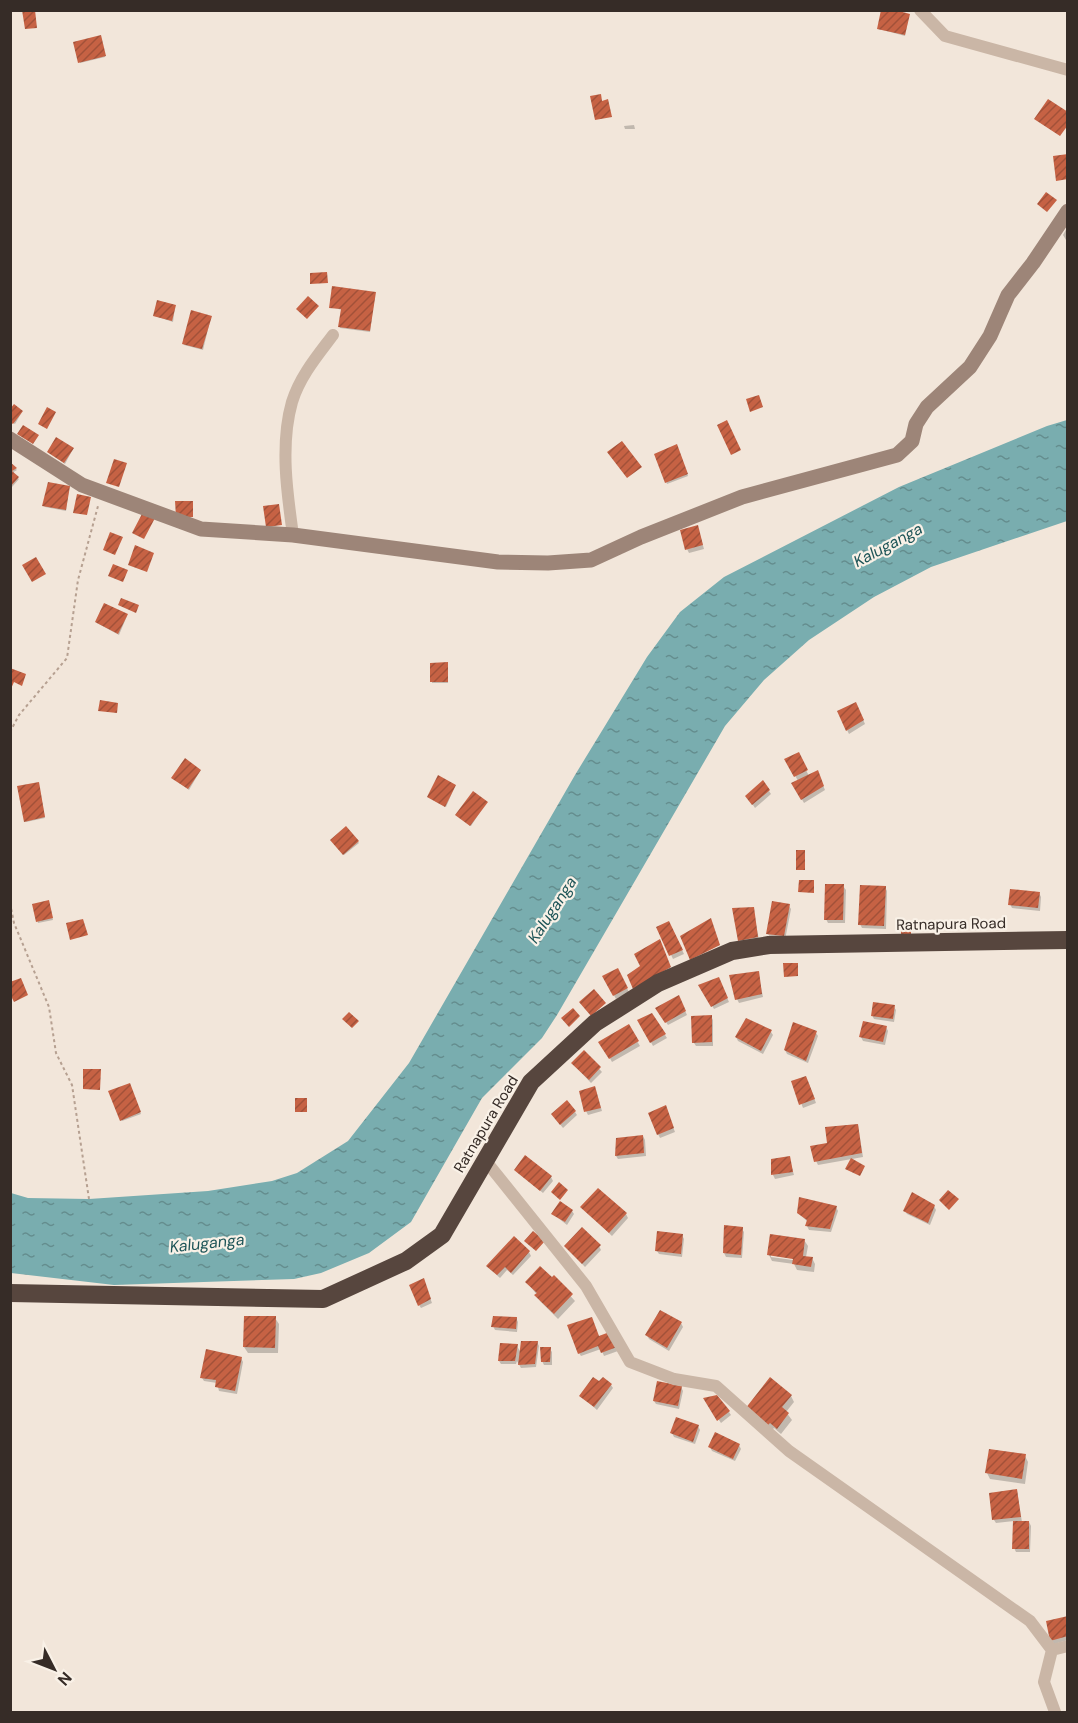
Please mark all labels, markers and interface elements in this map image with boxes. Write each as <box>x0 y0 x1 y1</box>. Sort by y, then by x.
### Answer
water label: Kaluganga <box>850 518 926 572</box>
water label: Kaluganga <box>523 873 581 947</box>
street label: Ratnapura Road <box>896 913 1006 935</box>
street label: Ratnapura Road <box>449 1072 523 1176</box>
water label: Kaluganga <box>168 1229 246 1257</box>
north arrow <box>24 1639 84 1699</box>
text: N <box>53 1667 76 1690</box>

